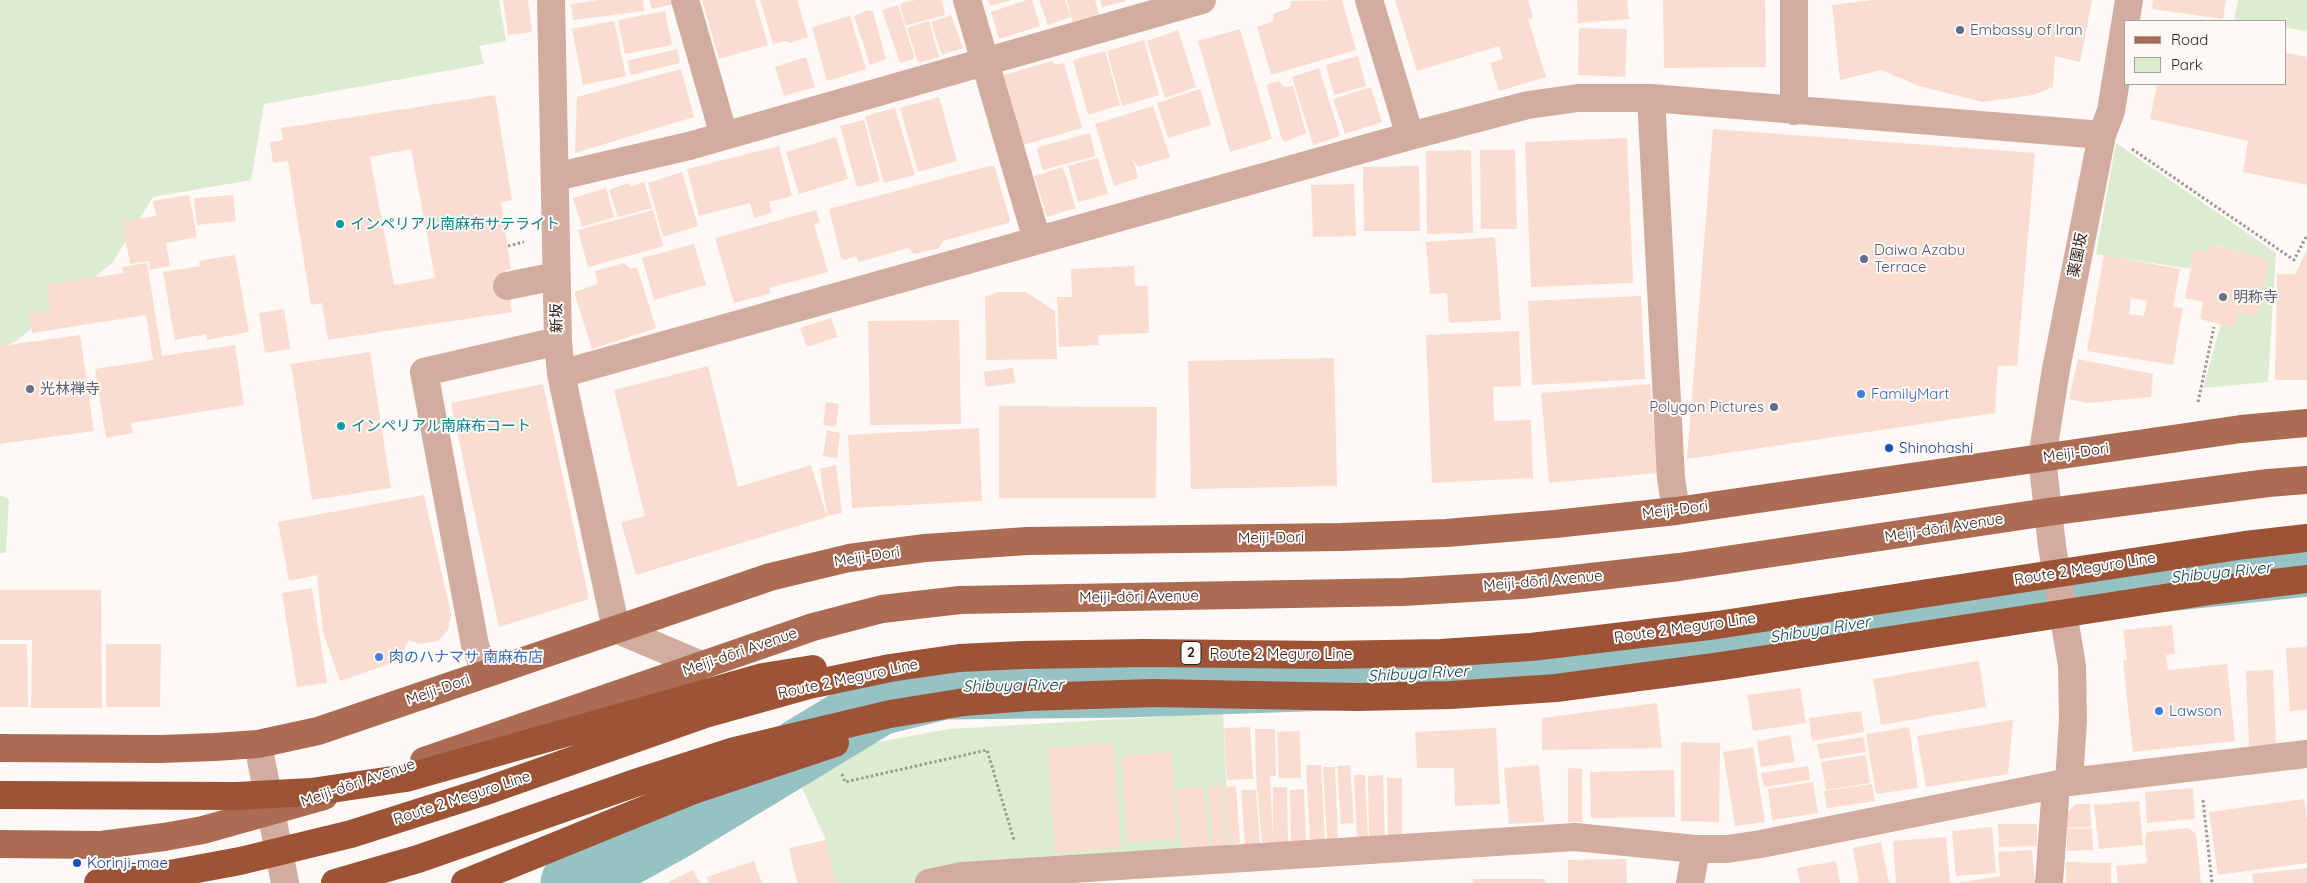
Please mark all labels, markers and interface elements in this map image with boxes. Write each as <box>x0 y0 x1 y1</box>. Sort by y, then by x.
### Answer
legend <box>2124 20 2287 85</box>
place label: Embassy of Iran <box>1970 21 2083 39</box>
marker: Embassy of Iran <box>1954 24 1966 36</box>
text: Road <box>2171 30 2208 49</box>
text: Park <box>2171 55 2203 74</box>
place label: インペリアル南麻布サテライト <box>350 215 560 233</box>
marker: インペリアル南麻布サテライト <box>334 218 346 230</box>
street label: 薬園坂 <box>2065 231 2091 279</box>
place label: Daiwa Azabu Terrace <box>1874 241 1965 276</box>
marker: Daiwa Azabu Terrace <box>1858 253 1870 265</box>
place label: 明称寺 <box>2233 288 2278 306</box>
marker: 明称寺 <box>2217 291 2229 303</box>
street label: 新坂 <box>548 303 566 333</box>
place label: 光林禅寺 <box>40 380 100 398</box>
marker: 光林禅寺 <box>24 383 36 395</box>
place label: FamilyMart <box>1871 385 1949 403</box>
marker: FamilyMart <box>1855 388 1867 400</box>
place label: Polygon Pictures <box>1649 398 1764 416</box>
marker: Polygon Pictures <box>1768 401 1780 413</box>
place label: インペリアル南麻布コート <box>351 417 531 435</box>
marker: インペリアル南麻布コート <box>335 420 347 432</box>
place label: Shinohashi <box>1899 439 1973 457</box>
street label: Meiji-Dori <box>2042 439 2110 467</box>
marker: Shinohashi <box>1883 442 1895 454</box>
street label: Meiji-Dori <box>1641 497 1709 523</box>
street label: Meiji-dōri Avenue <box>1883 510 2005 546</box>
street label: Meiji-Dori <box>1238 528 1304 548</box>
street label: Meiji-Dori <box>833 543 901 571</box>
street label: Route 2 Meguro Line <box>2013 549 2157 589</box>
water label: Shibuya River <box>2170 558 2272 588</box>
street label: Meiji-dōri Avenue <box>1483 567 1603 595</box>
street label: Meiji-dōri Avenue <box>1079 587 1199 607</box>
street label: Route 2 Meguro Line <box>1613 609 1757 647</box>
water label: Shibuya River <box>1769 613 1871 647</box>
street label: Meiji-dōri Avenue <box>680 624 800 680</box>
road number: 2 <box>1181 641 1201 664</box>
street label: Route 2 Meguro Line <box>1209 645 1353 663</box>
place label: 肉のハナマサ 南麻布店 <box>389 648 543 666</box>
marker: 肉のハナマサ 南麻布店 <box>373 651 385 663</box>
street label: Route 2 Meguro Line <box>776 655 920 703</box>
water label: Shibuya River <box>1367 662 1469 686</box>
street label: Meiji-Dori <box>404 671 472 709</box>
water label: Shibuya River <box>962 676 1064 696</box>
place label: Lawson <box>2169 702 2222 720</box>
marker: Lawson <box>2153 705 2165 717</box>
street label: Meiji-dōri Avenue <box>298 755 418 811</box>
street label: Route 2 Meguro Line <box>391 767 533 829</box>
place label: Korinji-mae <box>87 854 168 872</box>
marker: Korinji-mae <box>71 857 83 869</box>

